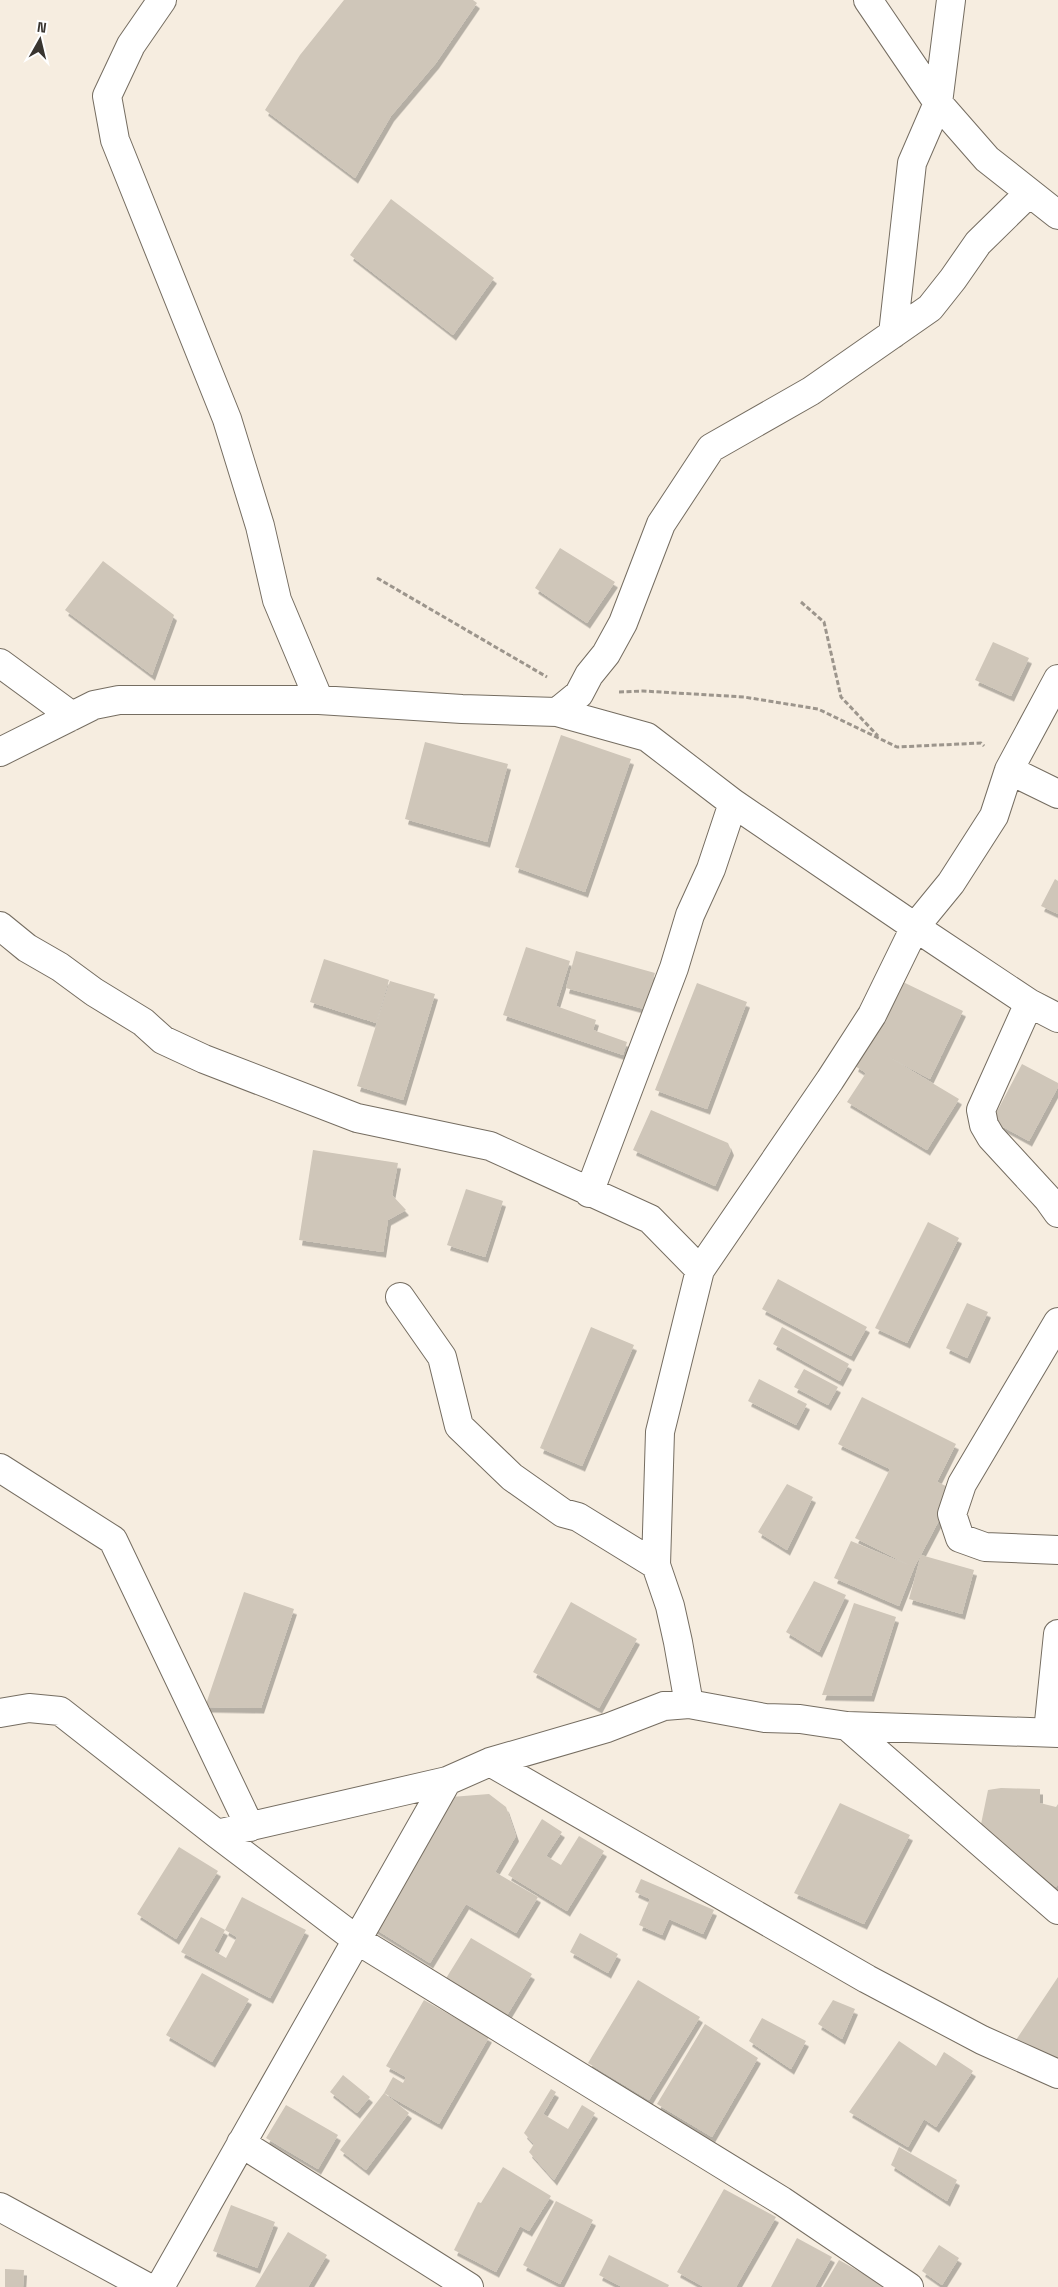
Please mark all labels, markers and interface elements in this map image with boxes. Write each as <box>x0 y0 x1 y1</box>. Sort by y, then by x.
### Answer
north arrow <box>15 15 65 65</box>
text: N <box>36 18 48 37</box>

